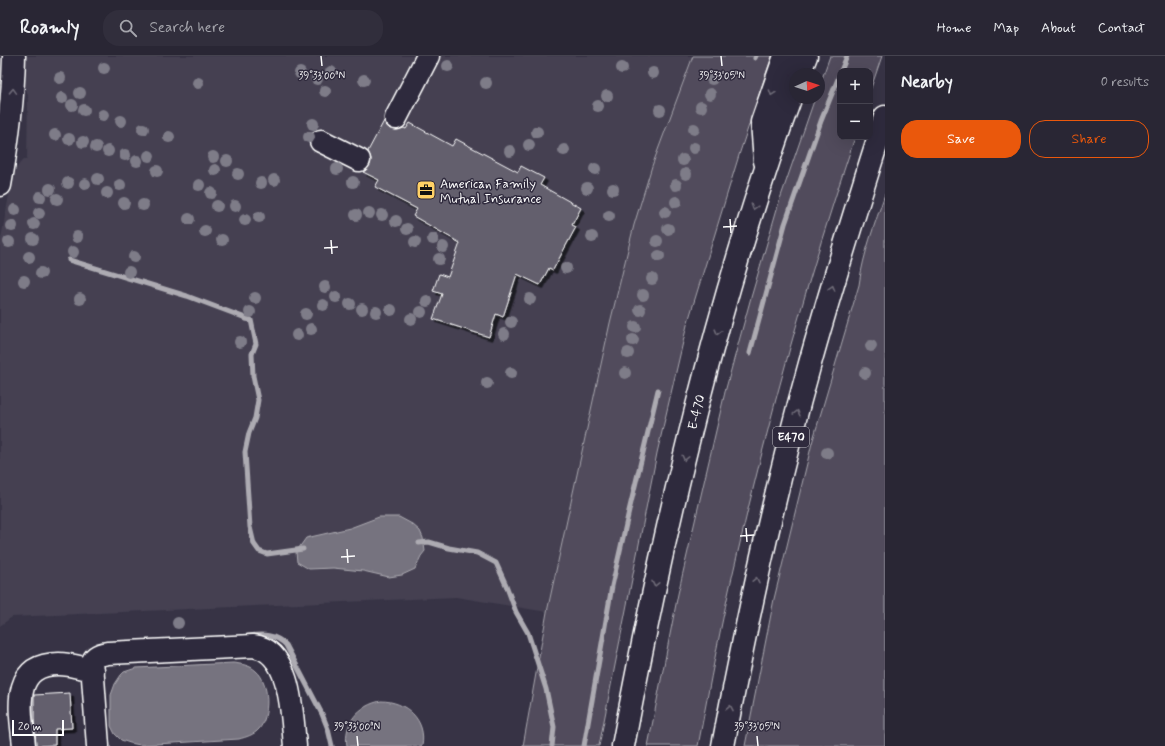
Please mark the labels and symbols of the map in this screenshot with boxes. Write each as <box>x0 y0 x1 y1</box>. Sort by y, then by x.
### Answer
north arrow <box>789 68 825 104</box>
text: 39°33'00"N <box>299 69 346 83</box>
text: 39°33'05"N <box>699 69 745 83</box>
one-way arrow <box>9 88 17 94</box>
one-way arrow <box>768 89 777 96</box>
place label: American Family Mutual Insurance <box>440 176 542 208</box>
office icon: American Family Mutual Insurance <box>415 179 437 201</box>
one-way arrow <box>750 204 759 211</box>
one-way arrow <box>827 285 836 292</box>
one-way arrow <box>714 329 722 335</box>
street label: E-470 <box>684 393 710 431</box>
one-way arrow <box>792 410 801 417</box>
road number: E470 <box>773 427 809 447</box>
one-way arrow <box>681 455 689 461</box>
one-way arrow <box>752 577 760 584</box>
one-way arrow <box>652 581 660 588</box>
one-way arrow <box>725 705 734 711</box>
scale bar <box>12 718 64 737</box>
text: 39°33'00"N <box>334 720 381 734</box>
text: 39°33'05"N <box>734 720 780 734</box>

